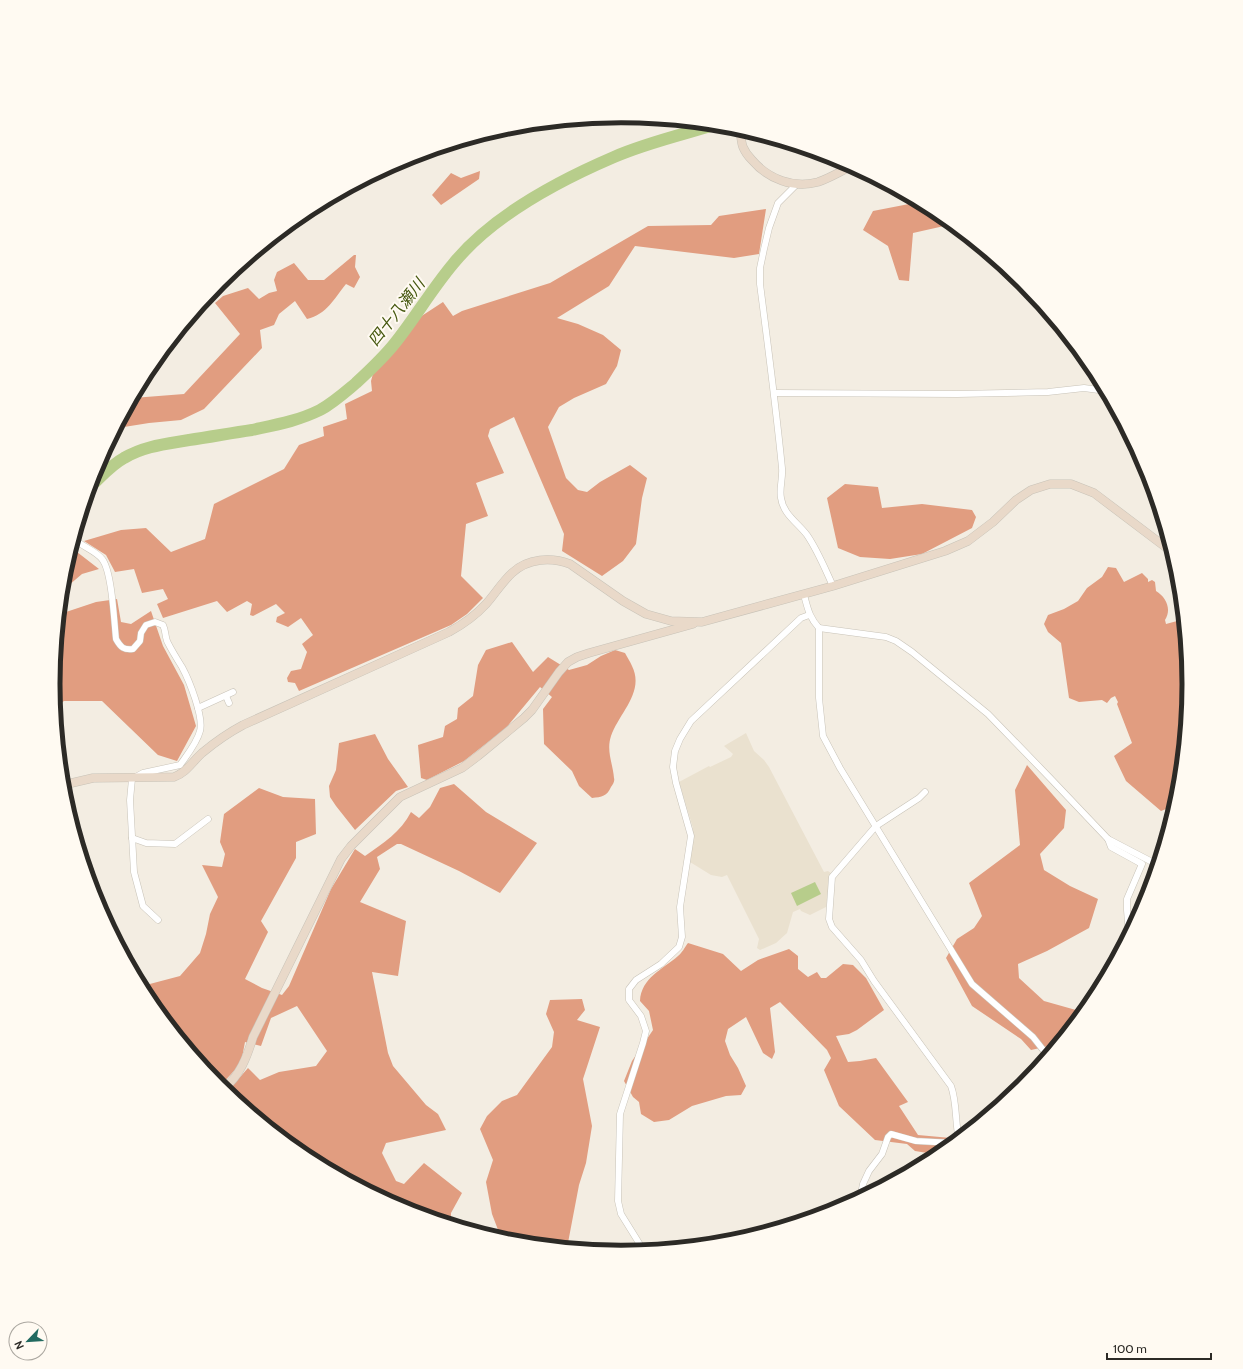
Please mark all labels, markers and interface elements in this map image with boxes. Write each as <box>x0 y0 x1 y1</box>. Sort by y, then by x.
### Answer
water label: 四十八瀬川 <box>364 273 430 350</box>
north arrow <box>8 1321 48 1361</box>
scale bar <box>1107 1335 1211 1361</box>
text: N <box>11 1339 27 1352</box>
text: 100 m <box>1113 1341 1147 1356</box>

